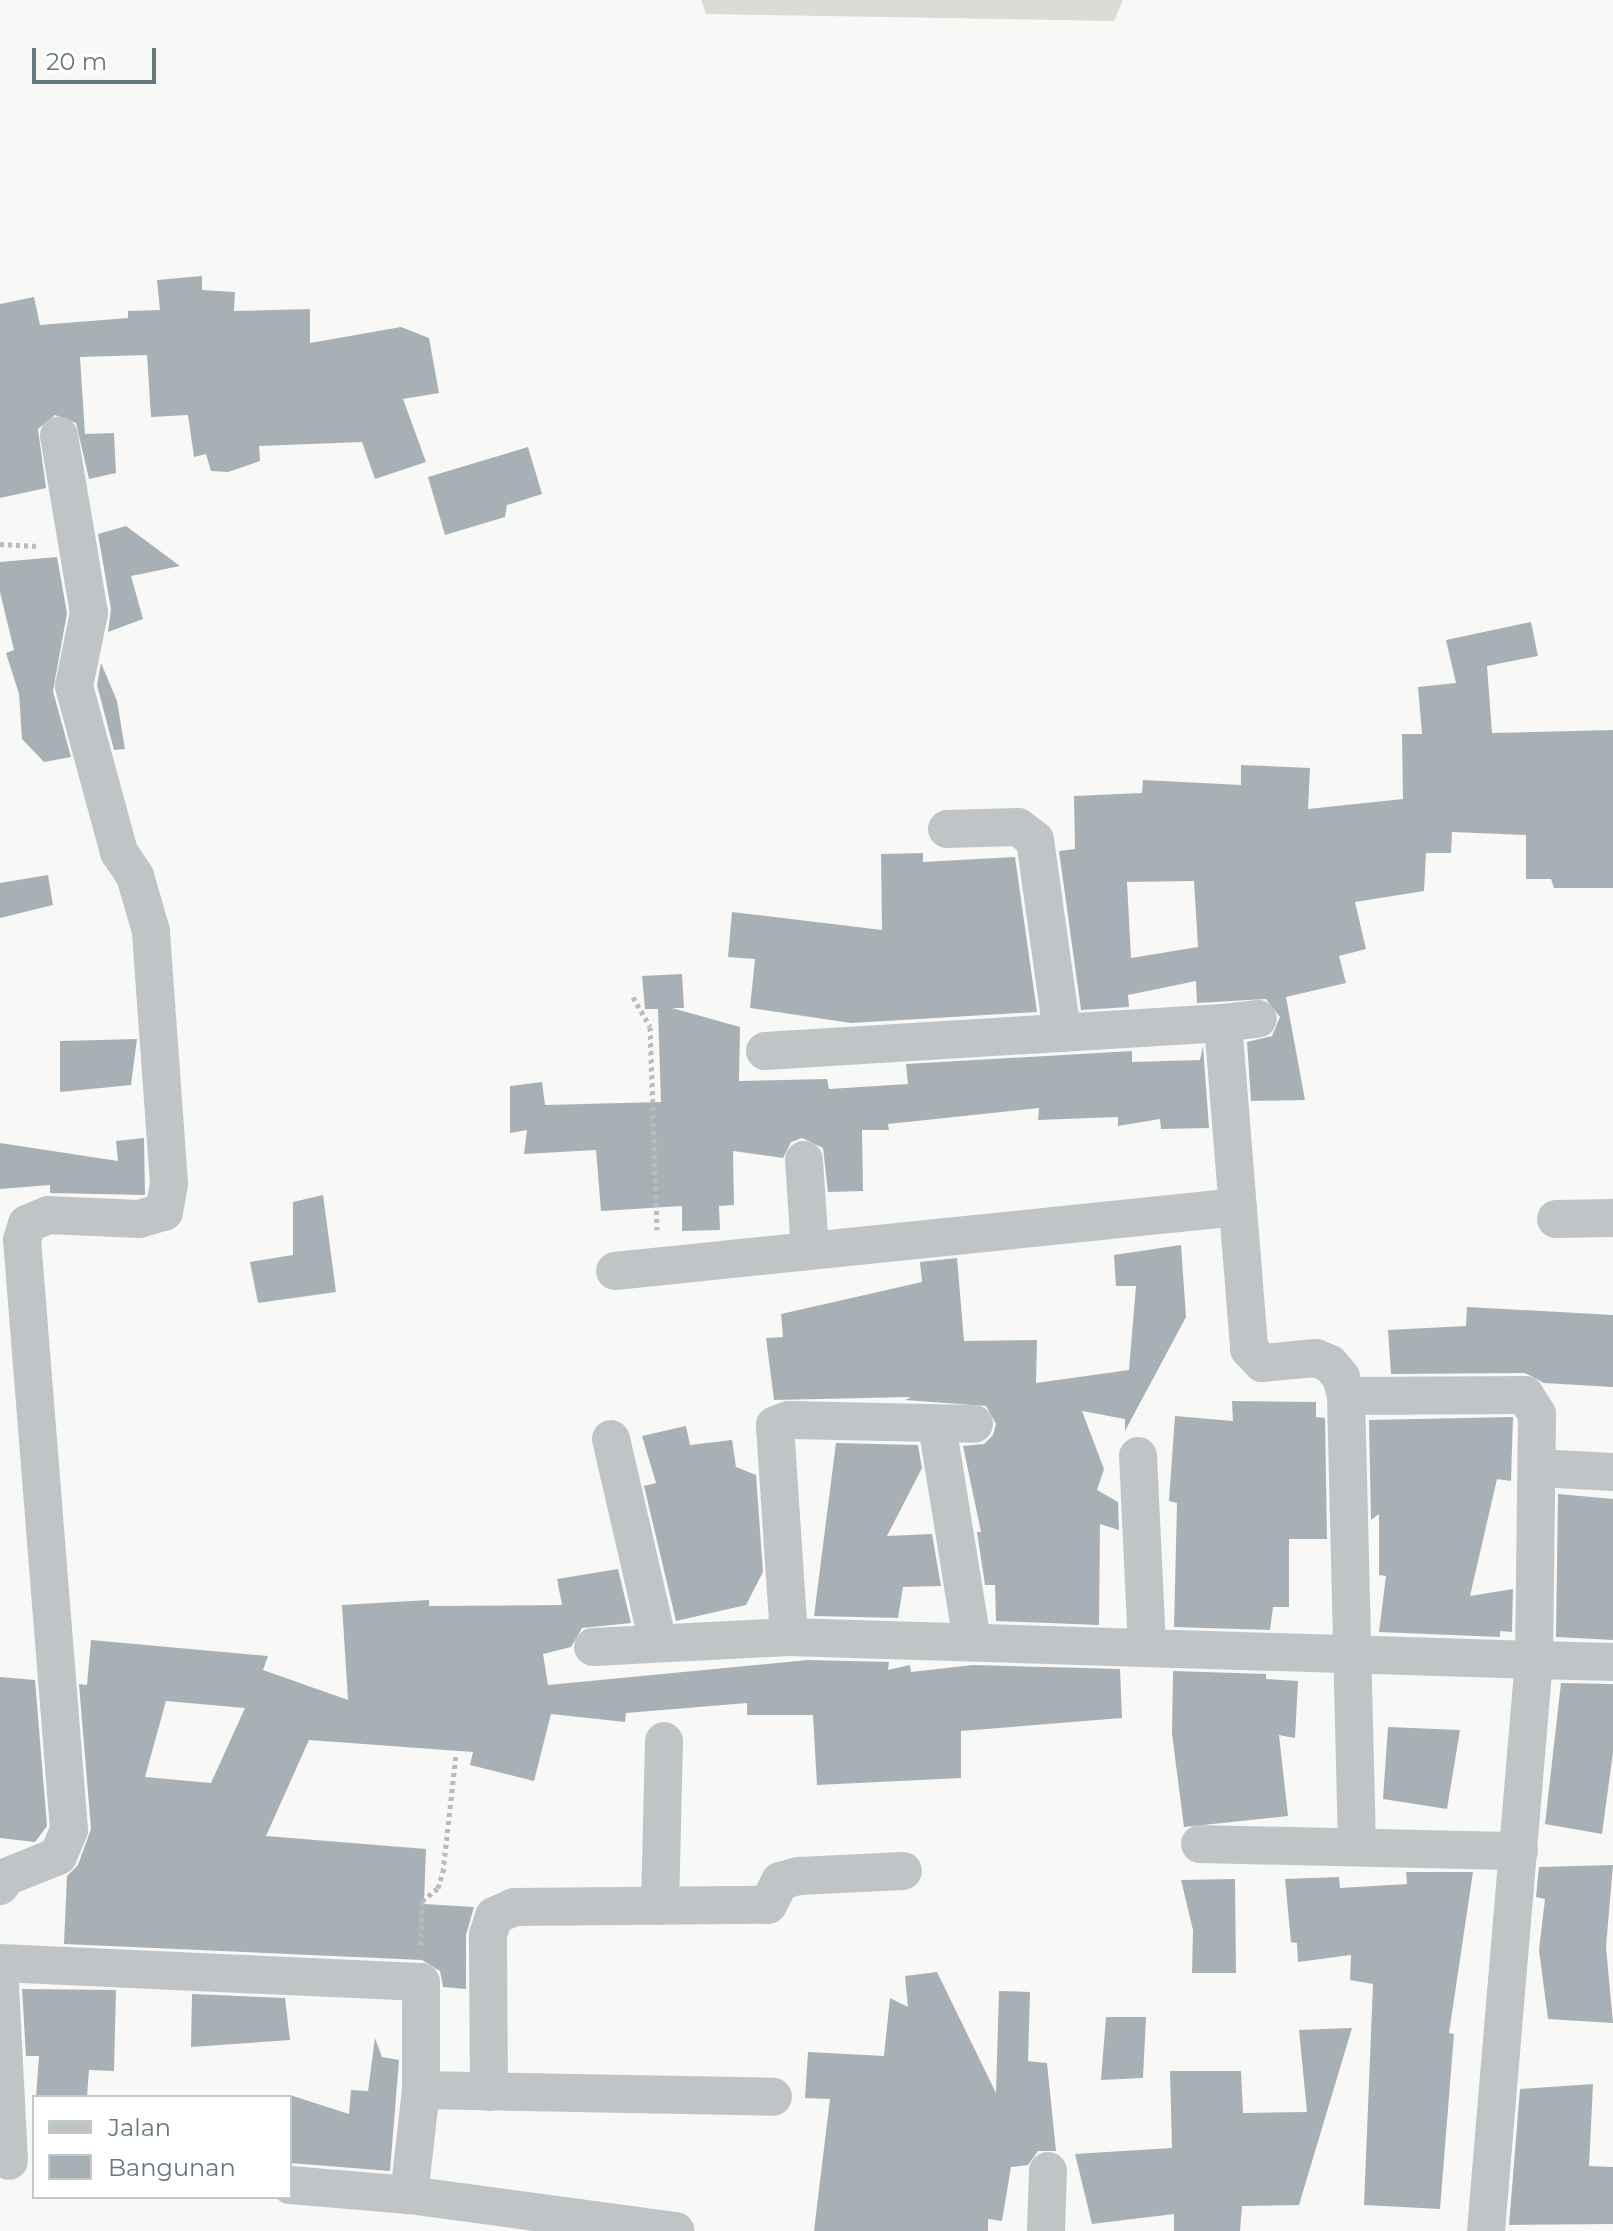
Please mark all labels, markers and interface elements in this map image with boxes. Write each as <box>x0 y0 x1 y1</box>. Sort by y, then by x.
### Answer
scale bar <box>36 32 160 82</box>
text: 20 m <box>46 47 107 76</box>
legend <box>32 2095 292 2199</box>
text: Jalan <box>108 2113 171 2142</box>
text: Bangunan <box>108 2153 236 2182</box>

